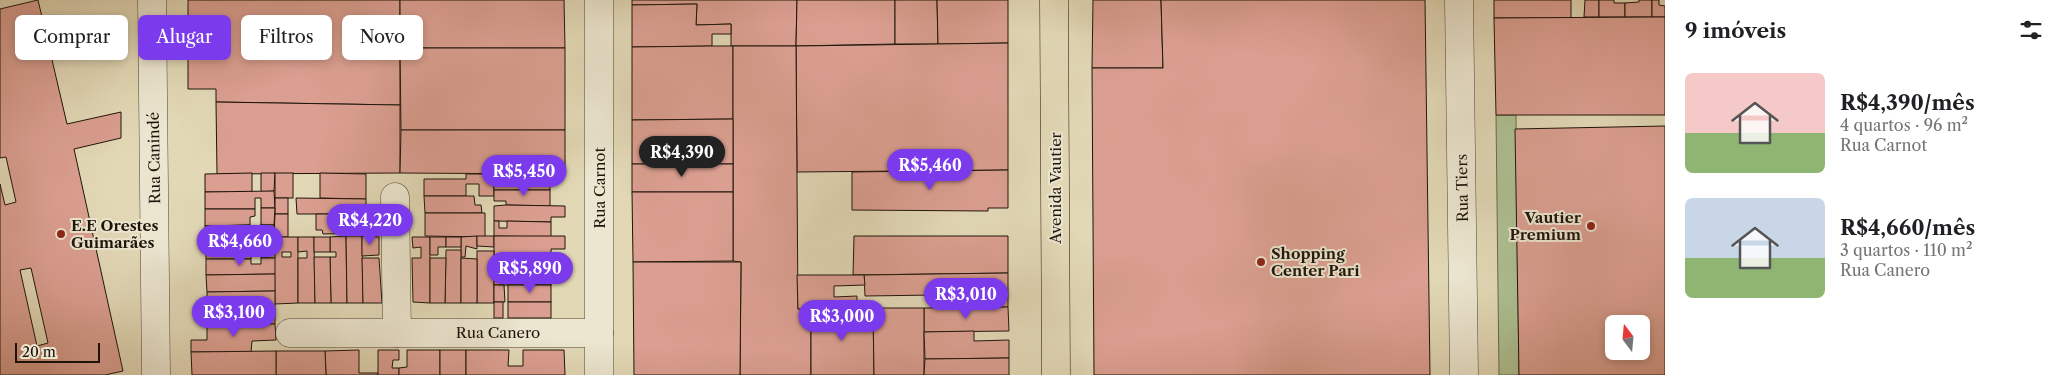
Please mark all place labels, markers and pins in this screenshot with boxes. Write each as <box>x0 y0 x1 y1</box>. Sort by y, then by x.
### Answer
pin: R$4,390 <box>636 136 728 178</box>
pin: R$5,460 <box>884 148 976 191</box>
pin: R$5,450 <box>478 154 570 197</box>
pin: R$4,220 <box>324 204 416 246</box>
place label: Vautier Premium <box>1509 208 1582 244</box>
place label: E.E Orestes Guimarães <box>71 216 158 252</box>
marker: Vautier Premium <box>1585 220 1597 232</box>
pin: R$4,660 <box>194 224 286 267</box>
marker: E.E Orestes Guimarães <box>55 228 67 240</box>
place label: Shopping Center Pari <box>1271 244 1360 280</box>
pin: R$5,890 <box>484 252 576 294</box>
marker: Shopping Center Pari <box>1255 256 1267 268</box>
pin: R$3,010 <box>920 278 1012 320</box>
pin: R$3,100 <box>188 296 280 338</box>
pin: R$3,000 <box>796 300 888 342</box>

